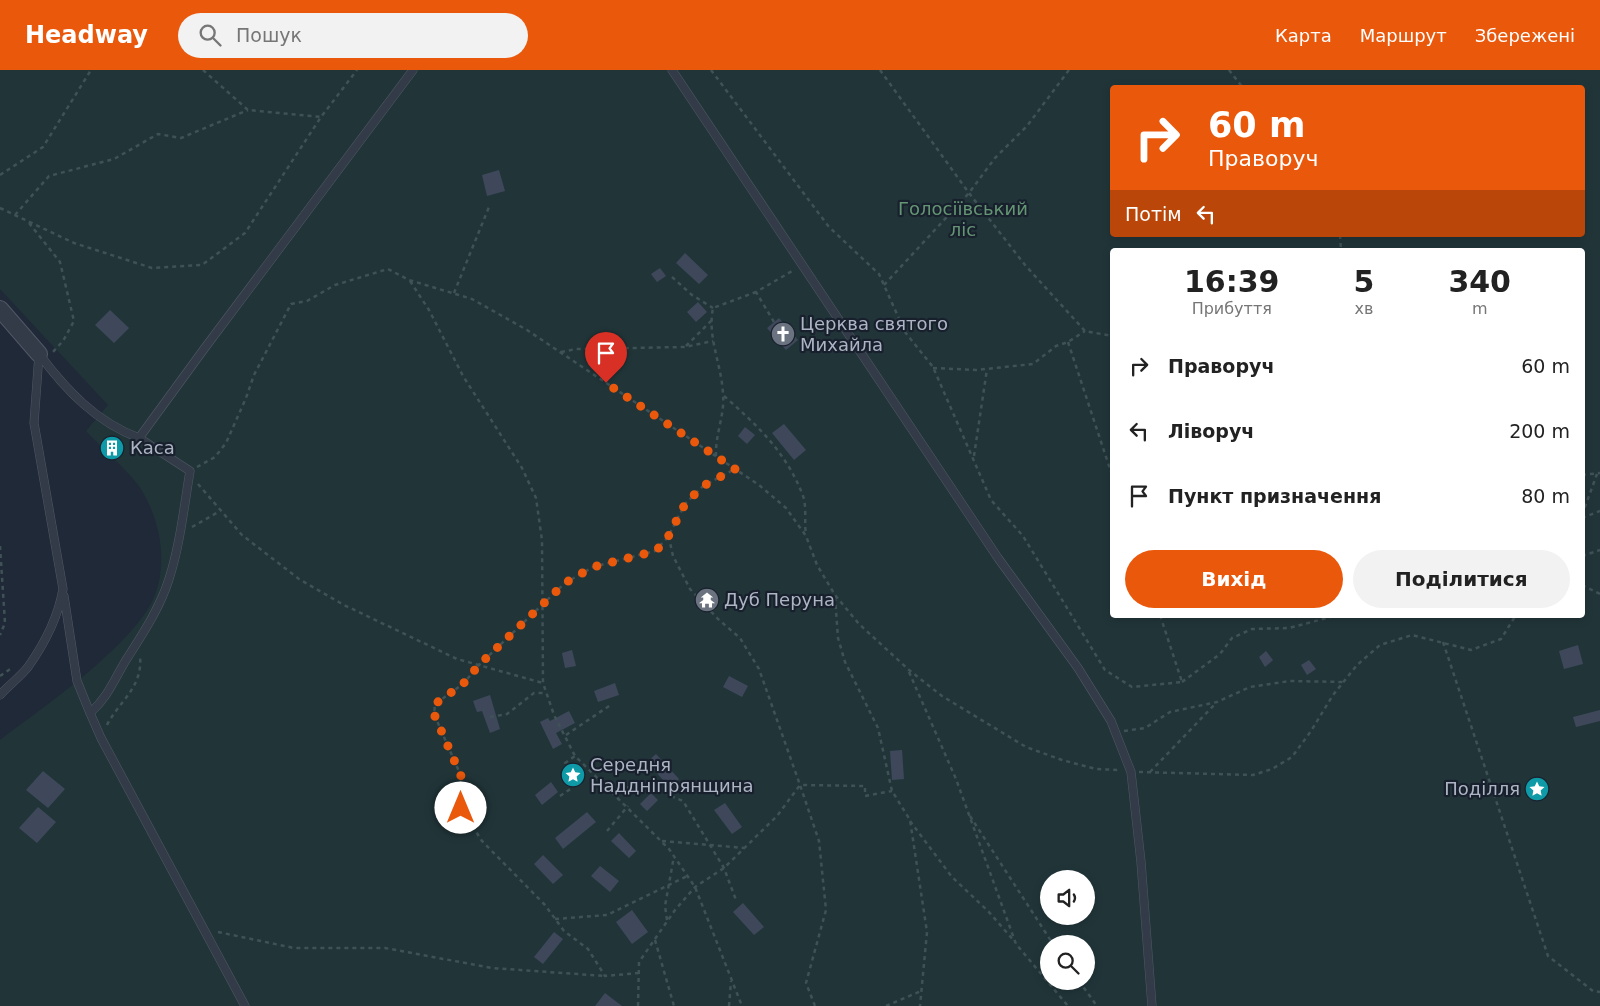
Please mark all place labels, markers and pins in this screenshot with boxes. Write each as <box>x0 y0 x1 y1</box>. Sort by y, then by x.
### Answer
place label: Церква святого Михайла <box>800 313 948 355</box>
church icon: Церква святого Михайла <box>770 321 796 347</box>
pin <box>585 332 627 383</box>
building icon: Каса <box>99 435 125 461</box>
place label: Каса <box>130 437 175 458</box>
temple icon: Дуб Перуна <box>694 587 720 613</box>
place label: Дуб Перуна <box>724 589 835 610</box>
place label: Середня Наддніпрянщина <box>590 754 753 796</box>
place icon: Середня Наддніпрянщина <box>560 762 586 788</box>
place icon: Поділля <box>1524 776 1550 802</box>
place label: Поділля <box>1444 778 1520 799</box>

